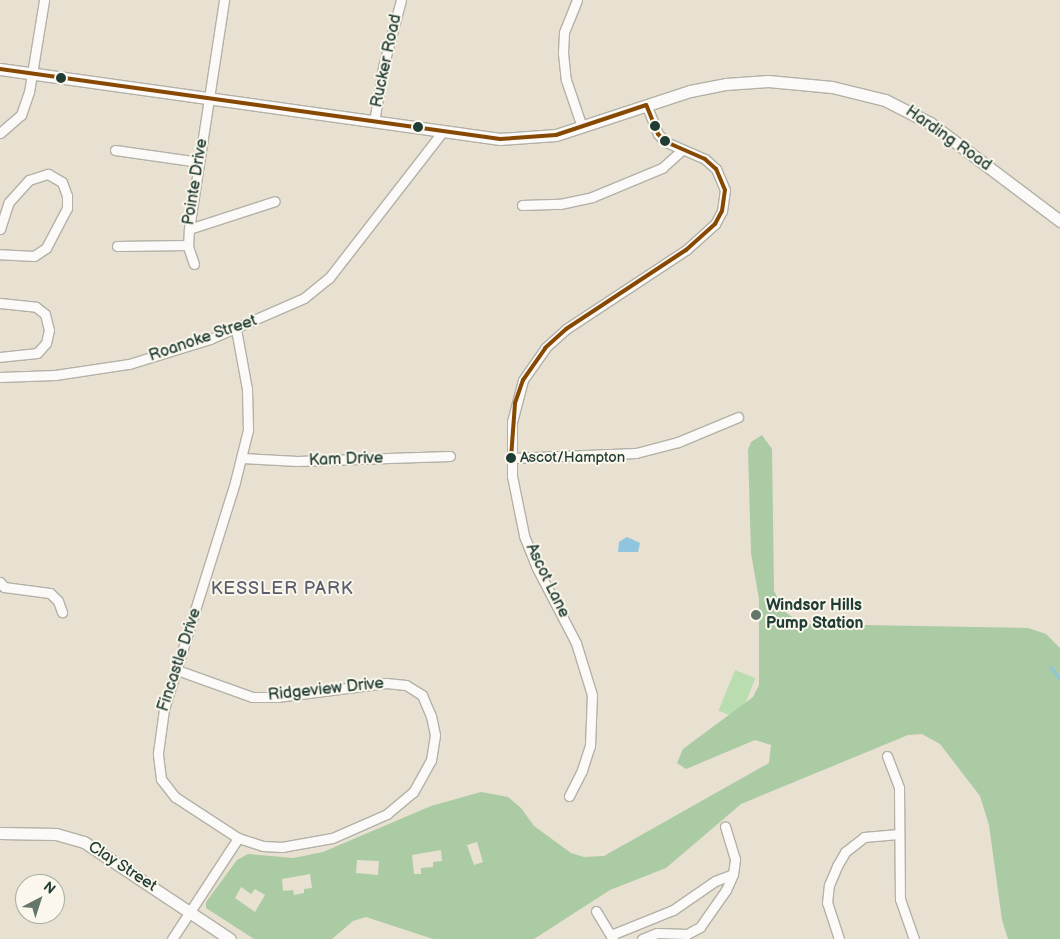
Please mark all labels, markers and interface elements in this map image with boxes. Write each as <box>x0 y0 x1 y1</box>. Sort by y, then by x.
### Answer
street label: Rucker Road <box>368 13 406 109</box>
unlabelled marker <box>56 73 66 83</box>
street label: Harding Road <box>901 102 995 176</box>
unlabelled marker <box>650 121 660 131</box>
unlabelled marker <box>413 122 423 132</box>
unlabelled marker <box>660 136 670 146</box>
street label: Pointe Drive <box>180 137 212 227</box>
street label: Roanoke Street <box>146 312 260 366</box>
street label: Kam Drive <box>309 449 383 471</box>
place label: Ascot/Hampton <box>520 449 625 467</box>
marker: Ascot/Hampton <box>506 453 516 463</box>
street label: Ascot Lane <box>521 541 573 621</box>
district label: KESSLER PARK <box>209 578 355 600</box>
place label: Windsor Hills Pump Station <box>766 596 863 634</box>
street label: Fincastle Drive <box>154 606 206 714</box>
marker: Windsor Hills Pump Station <box>750 609 762 621</box>
street label: Ridgeview Drive <box>267 674 385 706</box>
street label: Clay Street <box>83 837 161 897</box>
north arrow <box>15 874 65 924</box>
text: N <box>40 878 59 898</box>

